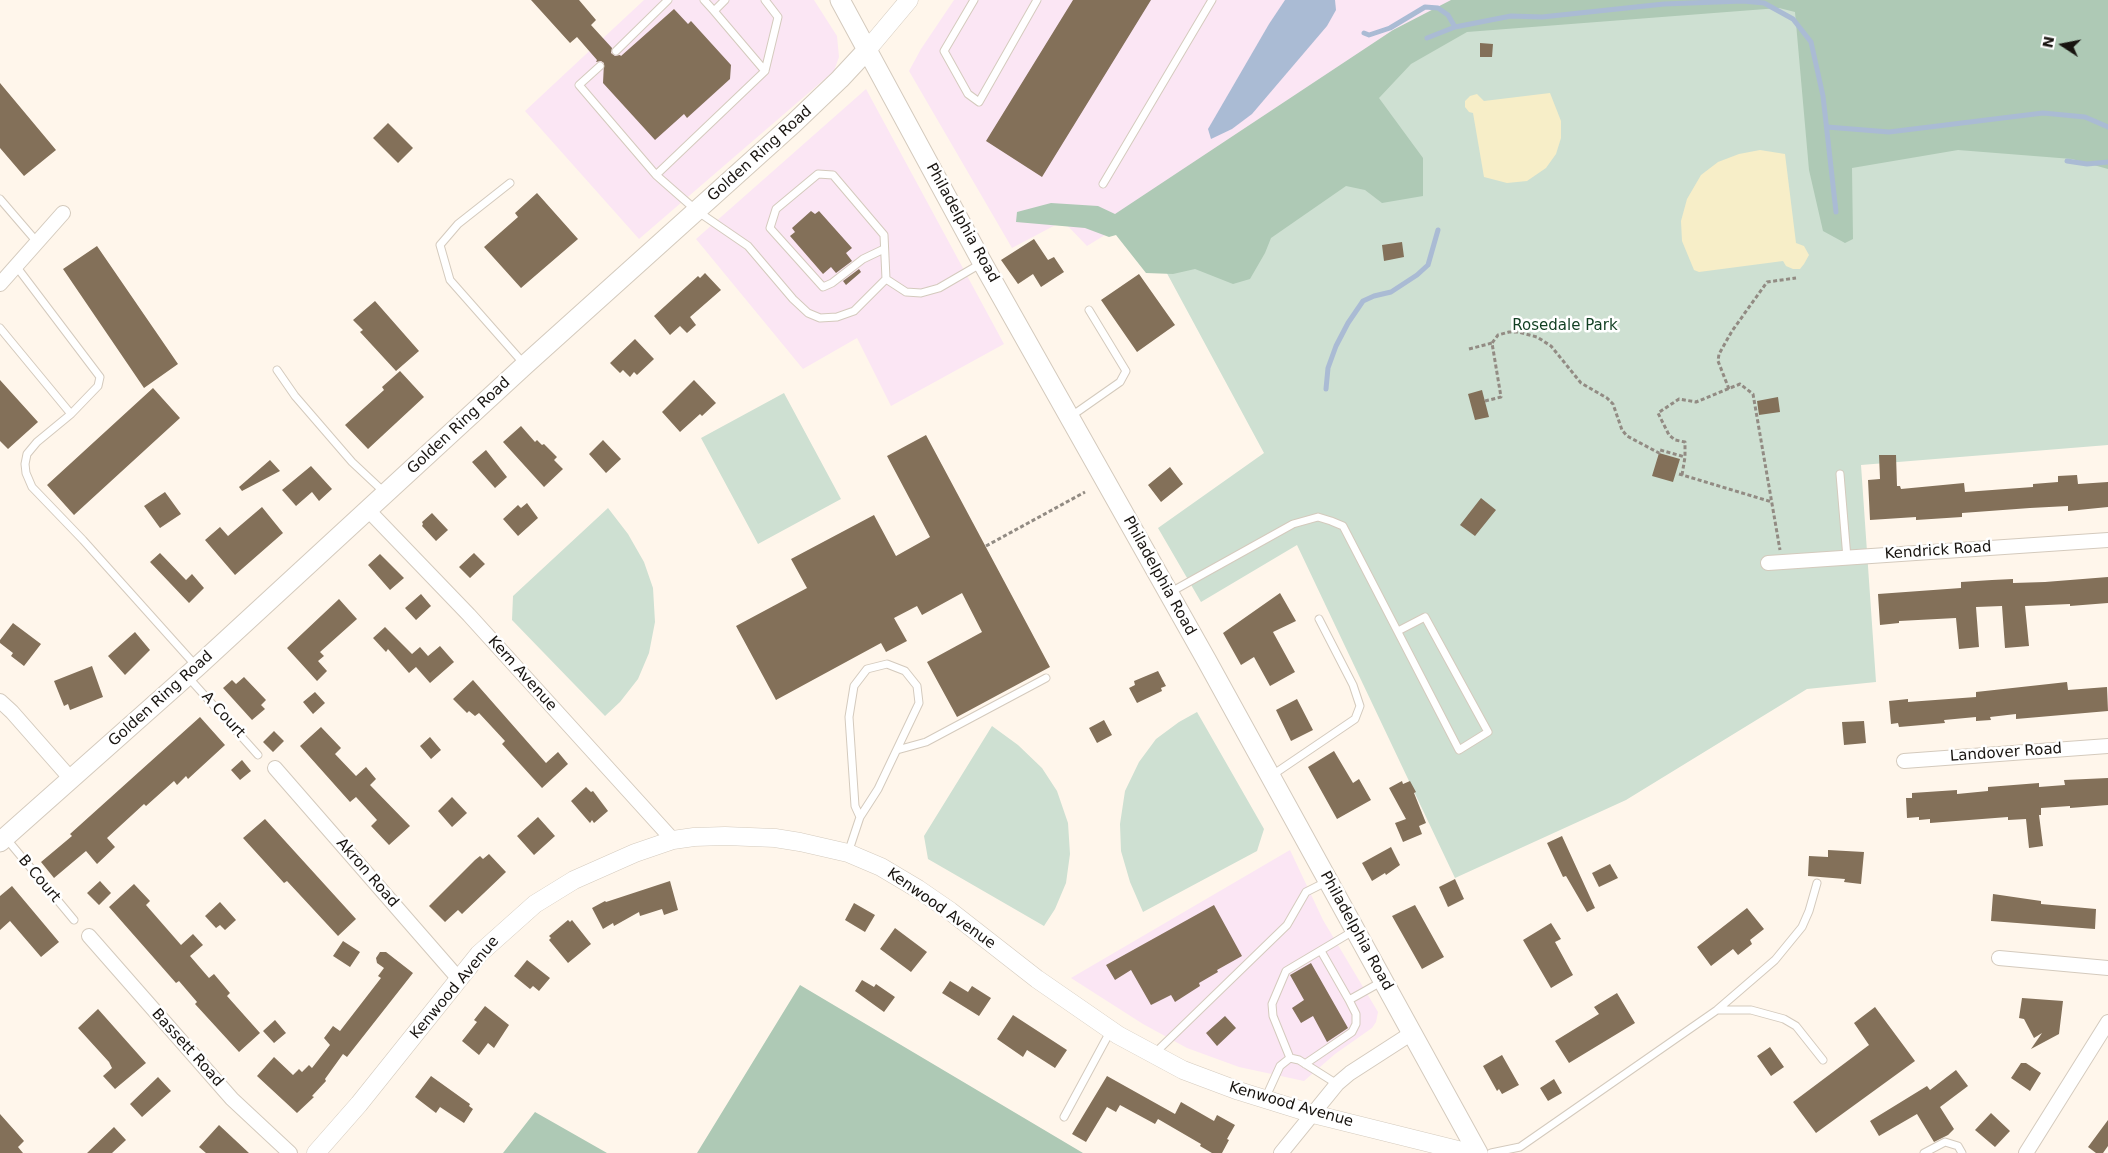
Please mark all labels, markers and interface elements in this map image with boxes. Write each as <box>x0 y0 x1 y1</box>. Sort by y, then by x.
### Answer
north arrow <box>2038 20 2088 70</box>
text: N <box>2039 35 2057 49</box>
street label: Golden Ring Road <box>704 102 816 206</box>
street label: Philadelphia Road <box>922 160 1002 286</box>
park label: Rosedale Park <box>1512 317 1618 335</box>
street label: Golden Ring Road <box>404 374 514 478</box>
street label: Philadelphia Road <box>1119 513 1199 639</box>
street label: Kendrick Road <box>1884 538 1992 564</box>
street label: Kern Avenue <box>484 633 560 715</box>
street label: Golden Ring Road <box>105 647 217 751</box>
street label: A Court <box>197 688 249 742</box>
street label: Landover Road <box>1949 740 2063 766</box>
street label: Akron Road <box>332 835 402 911</box>
street label: B Court <box>14 852 64 906</box>
street label: Kenwood Avenue <box>883 865 999 953</box>
street label: Philadelphia Road <box>1316 868 1396 994</box>
street label: Kenwood Avenue <box>407 933 503 1043</box>
street label: Bassett Road <box>147 1005 227 1091</box>
street label: Kenwood Avenue <box>1227 1079 1355 1131</box>

